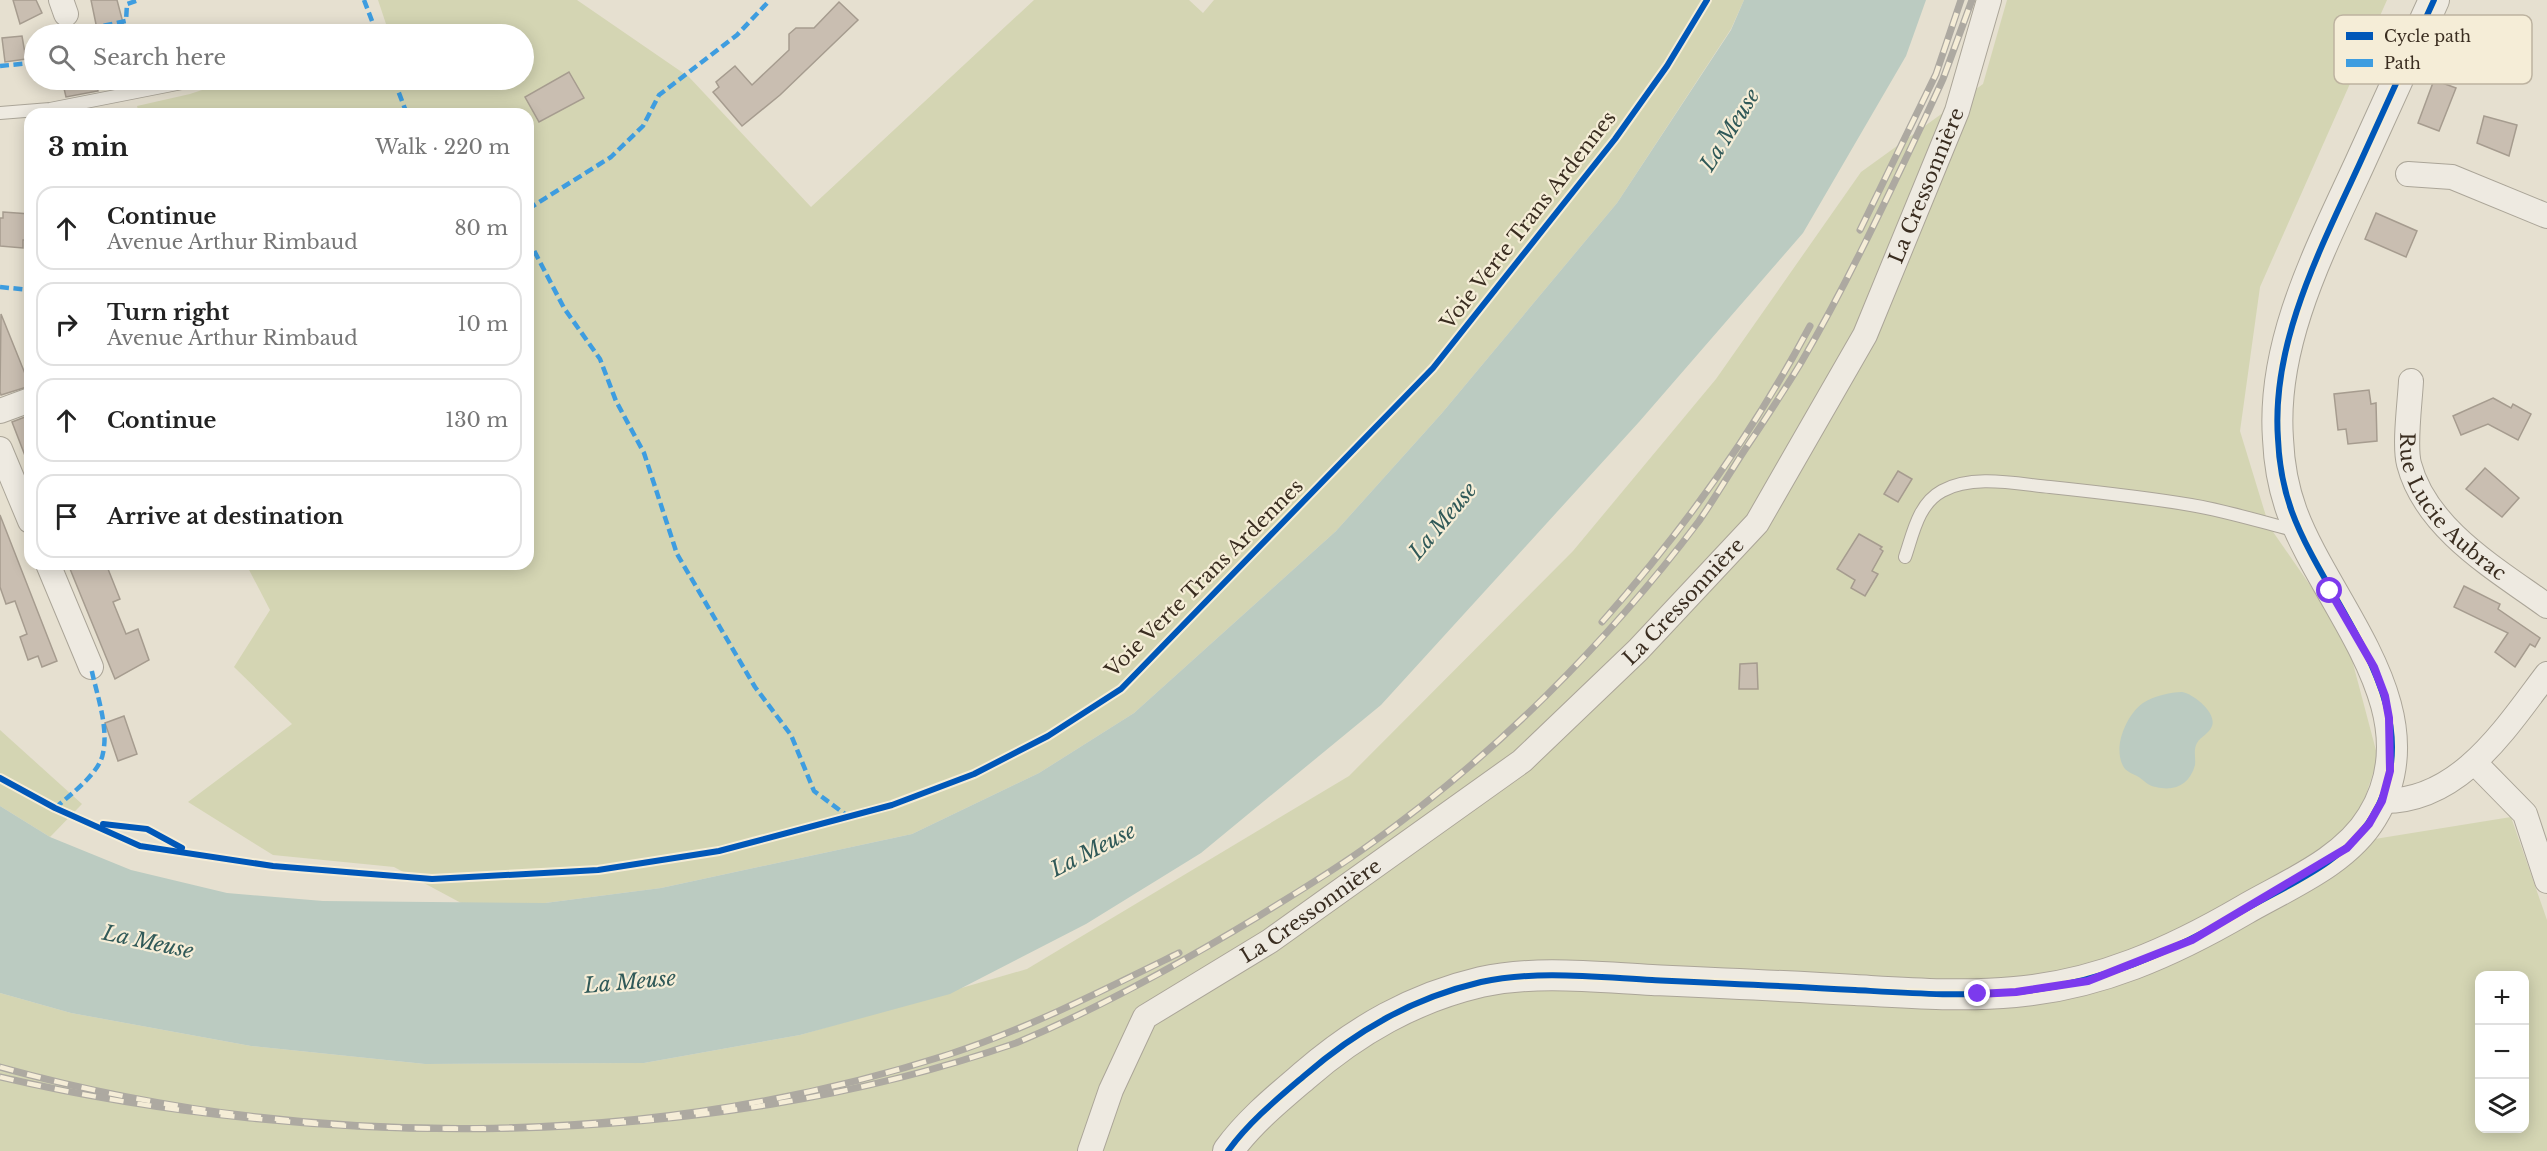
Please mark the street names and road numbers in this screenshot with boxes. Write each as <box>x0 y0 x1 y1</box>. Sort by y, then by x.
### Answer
street label: La Cressonnière <box>1884 104 1969 267</box>
street label: Voie Verte Trans Ardennes <box>1435 106 1621 335</box>
street label: Rue Lucie Aubrac <box>2395 432 2511 585</box>
street label: Voie Verte Trans Ardennes <box>1099 474 1308 683</box>
street label: La Cressonnière <box>1618 533 1749 670</box>
street label: La Cressonnière <box>1236 854 1386 968</box>

